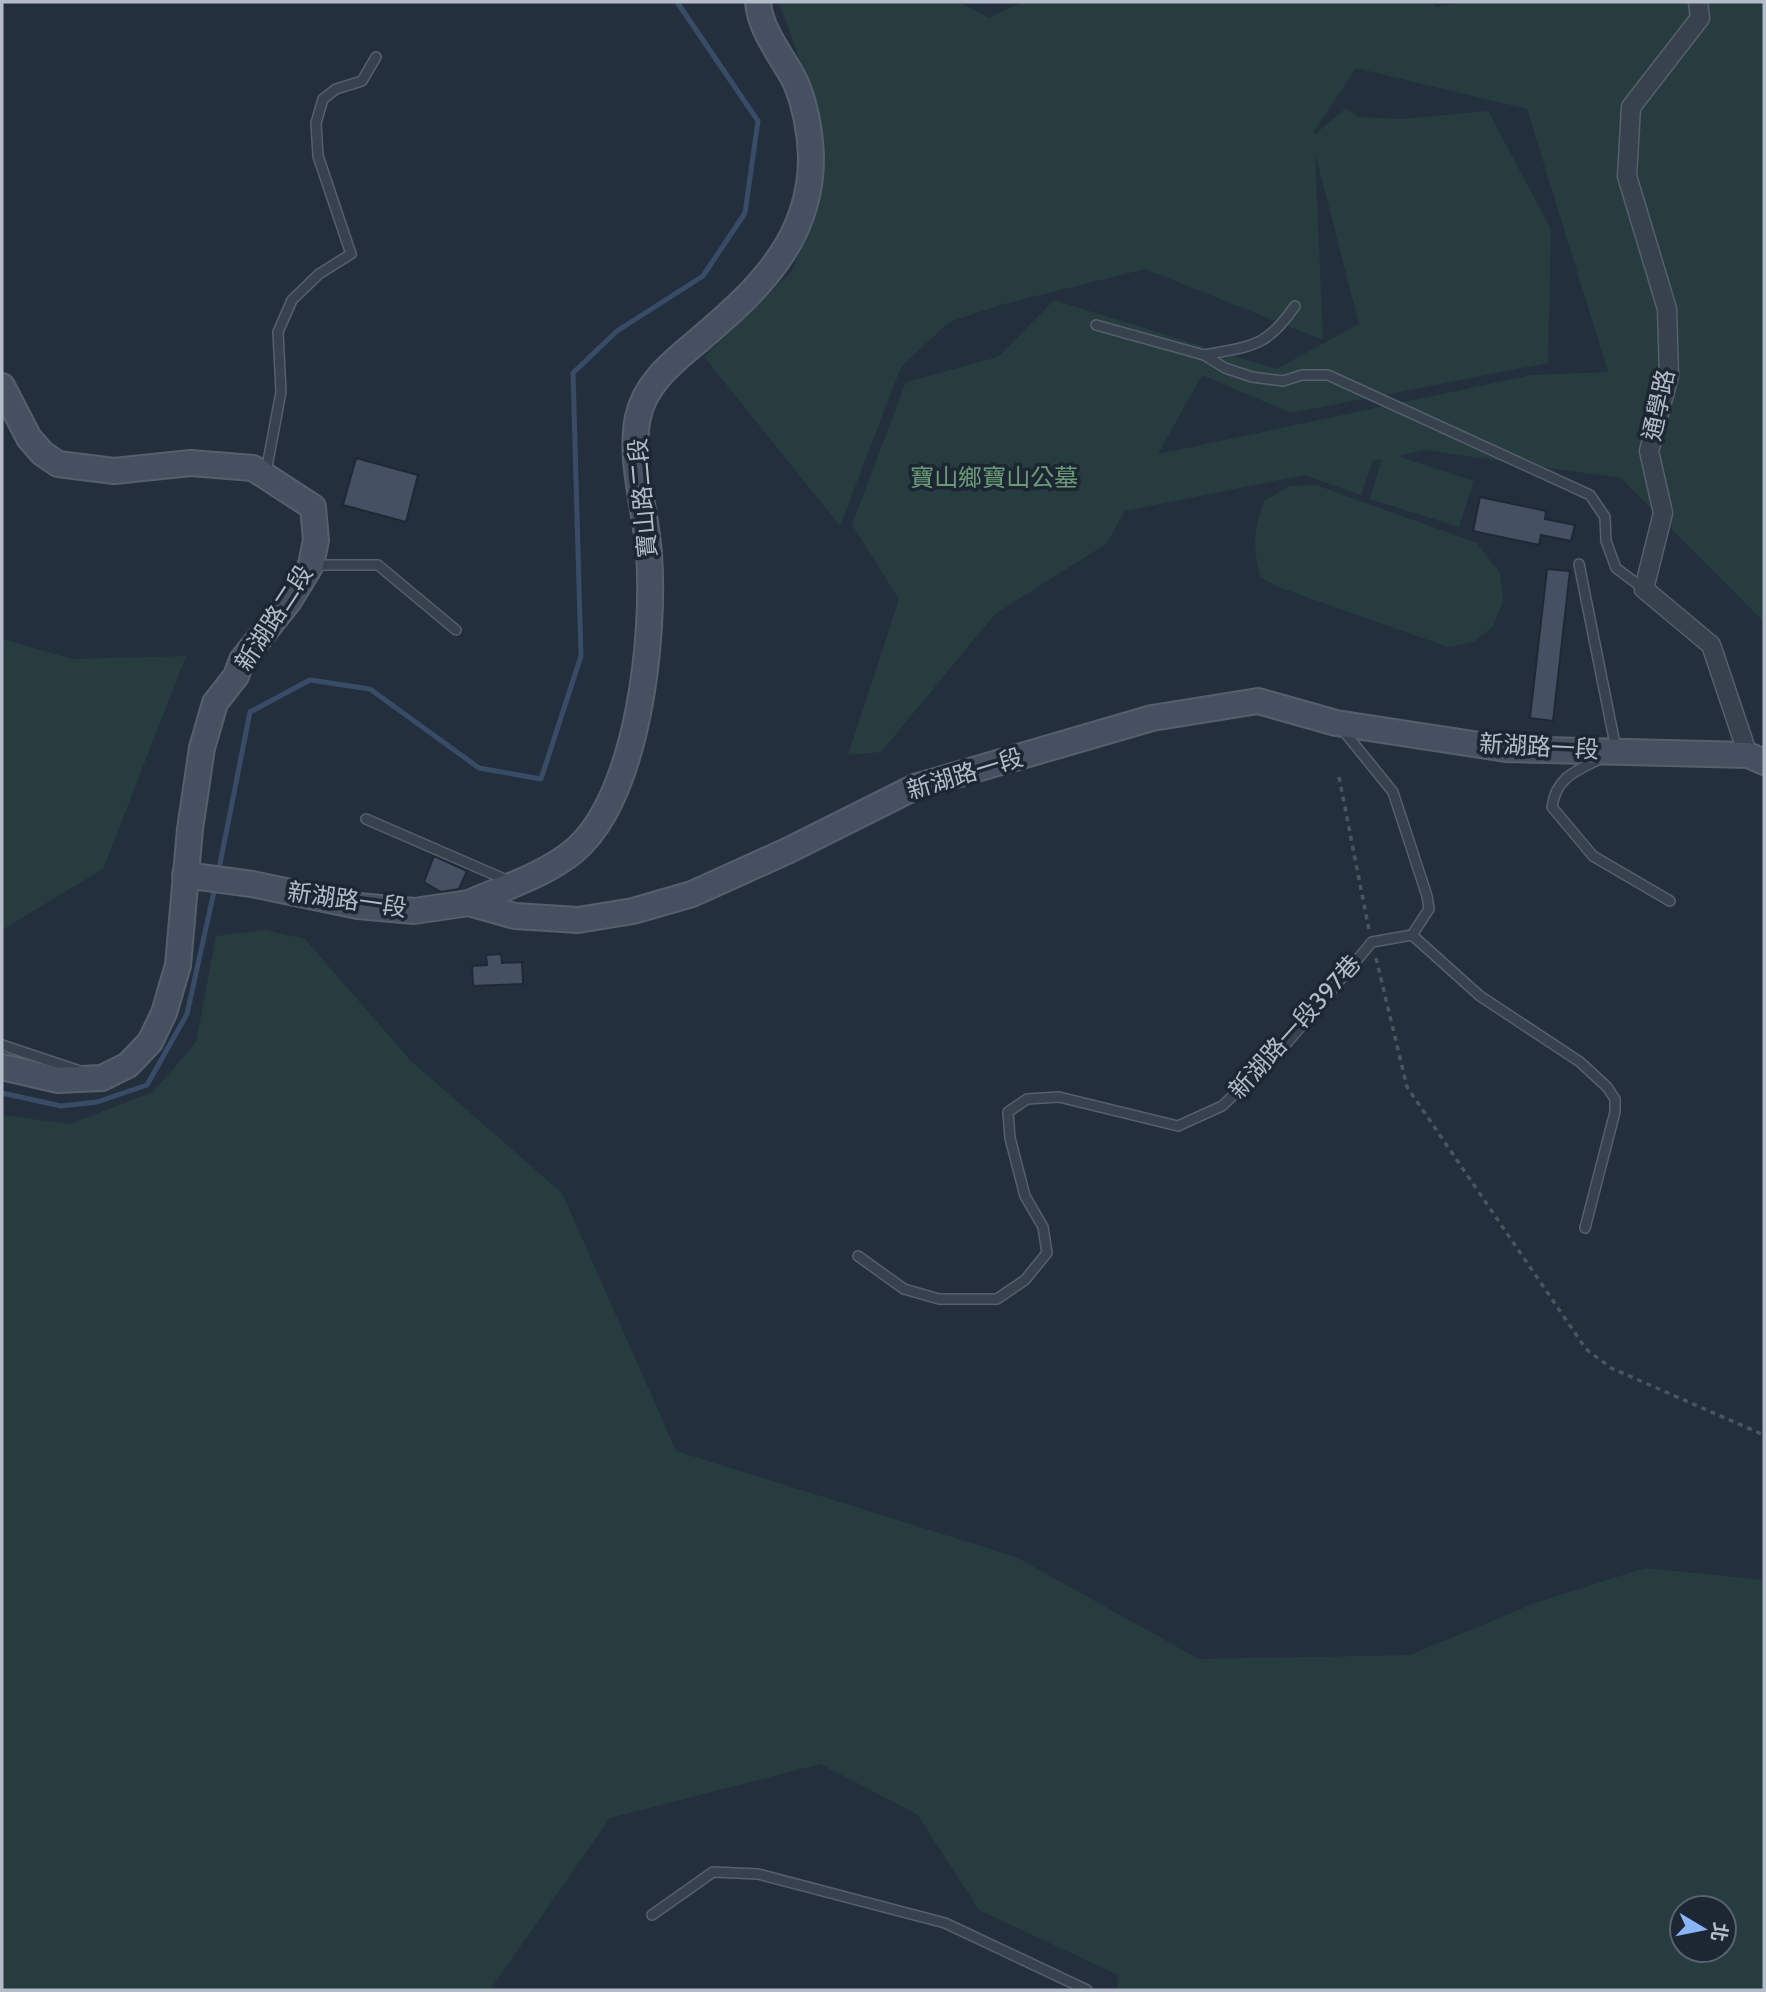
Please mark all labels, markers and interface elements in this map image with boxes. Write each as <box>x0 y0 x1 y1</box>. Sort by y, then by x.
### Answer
street label: 通學路 <box>1637 367 1680 443</box>
street label: 寶山路二段 <box>623 437 662 559</box>
park label: 寶山鄉寶山公墓 <box>910 463 1078 492</box>
street label: 新湖路二段 <box>229 560 318 676</box>
street label: 新湖路一段 <box>1478 729 1600 764</box>
street label: 新湖路一段 <box>903 742 1026 805</box>
street label: 新湖路一段 <box>286 877 409 922</box>
street label: 新湖路一段397巷 <box>1223 949 1367 1104</box>
north arrow <box>1668 1894 1738 1964</box>
text: 北 <box>1706 1921 1732 1943</box>

